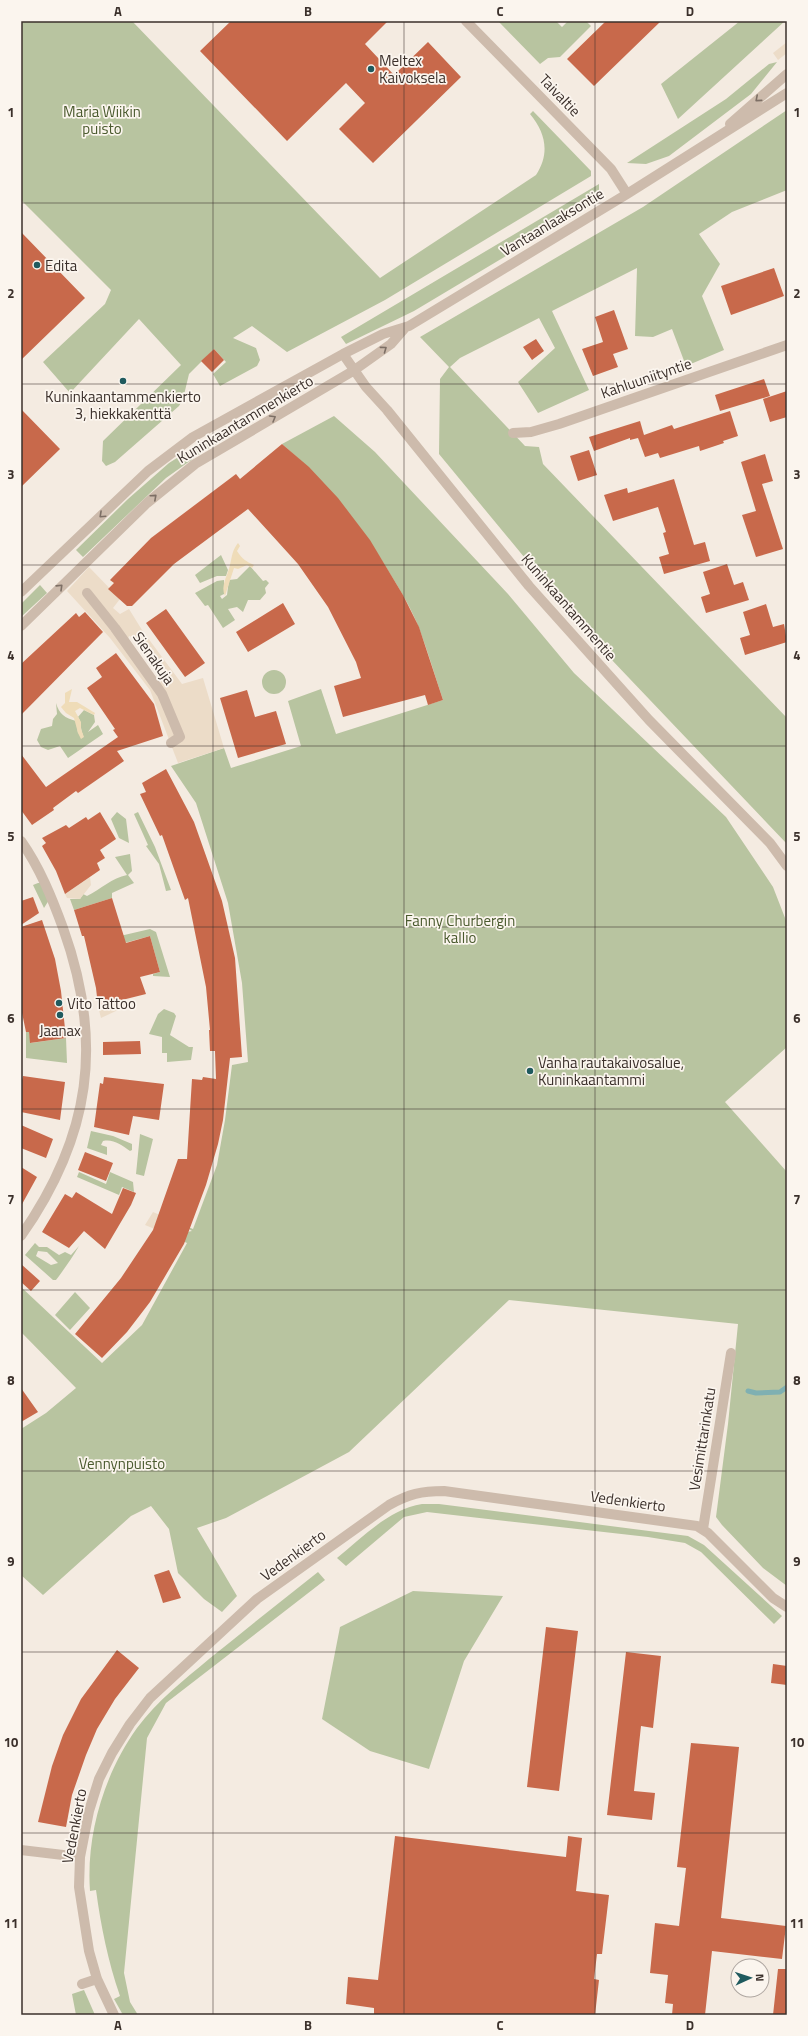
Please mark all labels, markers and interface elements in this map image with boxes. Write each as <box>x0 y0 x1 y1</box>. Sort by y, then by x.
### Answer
text: A <box>114 1 122 21</box>
text: B <box>304 1 312 21</box>
text: C <box>496 1 504 21</box>
text: D <box>686 1 694 21</box>
place label: Meltex Kaivoksela <box>379 49 447 89</box>
marker: Meltex Kaivoksela <box>366 64 376 74</box>
street label: Taivaltie <box>534 68 586 122</box>
one-way arrow <box>755 95 762 102</box>
park label: Maria Wiikin puisto <box>63 100 141 140</box>
text: 1 <box>7 102 15 122</box>
text: 1 <box>793 102 801 122</box>
street label: Vantaanlaaksontie <box>496 182 608 262</box>
place label: Edita <box>45 254 78 277</box>
marker: Edita <box>32 260 42 270</box>
text: 2 <box>7 283 15 303</box>
text: 2 <box>793 283 801 303</box>
one-way arrow <box>379 347 386 354</box>
street label: Kahluuniityntie <box>597 352 695 404</box>
street label: Kuninkaantammenkierto <box>172 369 318 469</box>
marker: Kuninkaantammenkierto 3, hiekkakenttä <box>118 376 128 386</box>
place label: Kuninkaantammenkierto 3, hiekkakenttä <box>45 385 201 425</box>
one-way arrow <box>269 415 276 422</box>
text: 3 <box>7 464 15 484</box>
text: 3 <box>793 464 801 484</box>
one-way arrow <box>149 495 156 502</box>
one-way arrow <box>99 510 107 517</box>
street label: Kuninkaantammentie <box>516 548 622 666</box>
one-way arrow <box>55 584 63 592</box>
street label: Sienakuja <box>127 627 181 690</box>
text: 4 <box>7 645 15 665</box>
text: 4 <box>793 645 801 665</box>
text: 5 <box>7 826 15 846</box>
text: 5 <box>793 826 801 846</box>
park label: Fanny Churbergin kallio <box>405 909 515 949</box>
place label: Vito Tattoo <box>67 992 136 1015</box>
marker: Vito Tattoo <box>54 998 64 1008</box>
text: 6 <box>7 1008 15 1028</box>
text: 6 <box>793 1008 801 1028</box>
marker: Jaanax <box>55 1010 65 1020</box>
place label: Jaanax <box>39 1019 81 1042</box>
place label: Vanha rautakaivosalue, Kuninkaantammi <box>538 1051 684 1091</box>
marker: Vanha rautakaivosalue, Kuninkaantammi <box>525 1066 535 1076</box>
text: 7 <box>7 1189 15 1209</box>
text: 7 <box>793 1189 801 1209</box>
text: 8 <box>7 1370 15 1390</box>
text: 8 <box>793 1370 801 1390</box>
street label: Vesimittarinkatu <box>682 1386 722 1492</box>
park label: Vennynpuisto <box>79 1452 165 1475</box>
street label: Vedenkierto <box>589 1484 667 1518</box>
street label: Vedenkierto <box>256 1523 330 1587</box>
text: 9 <box>7 1551 15 1571</box>
text: 9 <box>793 1551 801 1571</box>
text: 10 <box>4 1732 18 1752</box>
text: 10 <box>790 1732 804 1752</box>
street label: Vedenkierto <box>55 1787 93 1865</box>
text: 11 <box>4 1913 18 1933</box>
text: 11 <box>790 1913 804 1933</box>
north arrow <box>730 1958 770 1998</box>
text: N <box>752 1973 768 1982</box>
text: A <box>114 2015 122 2035</box>
text: B <box>304 2015 312 2035</box>
text: C <box>496 2015 504 2035</box>
text: D <box>686 2015 694 2035</box>

